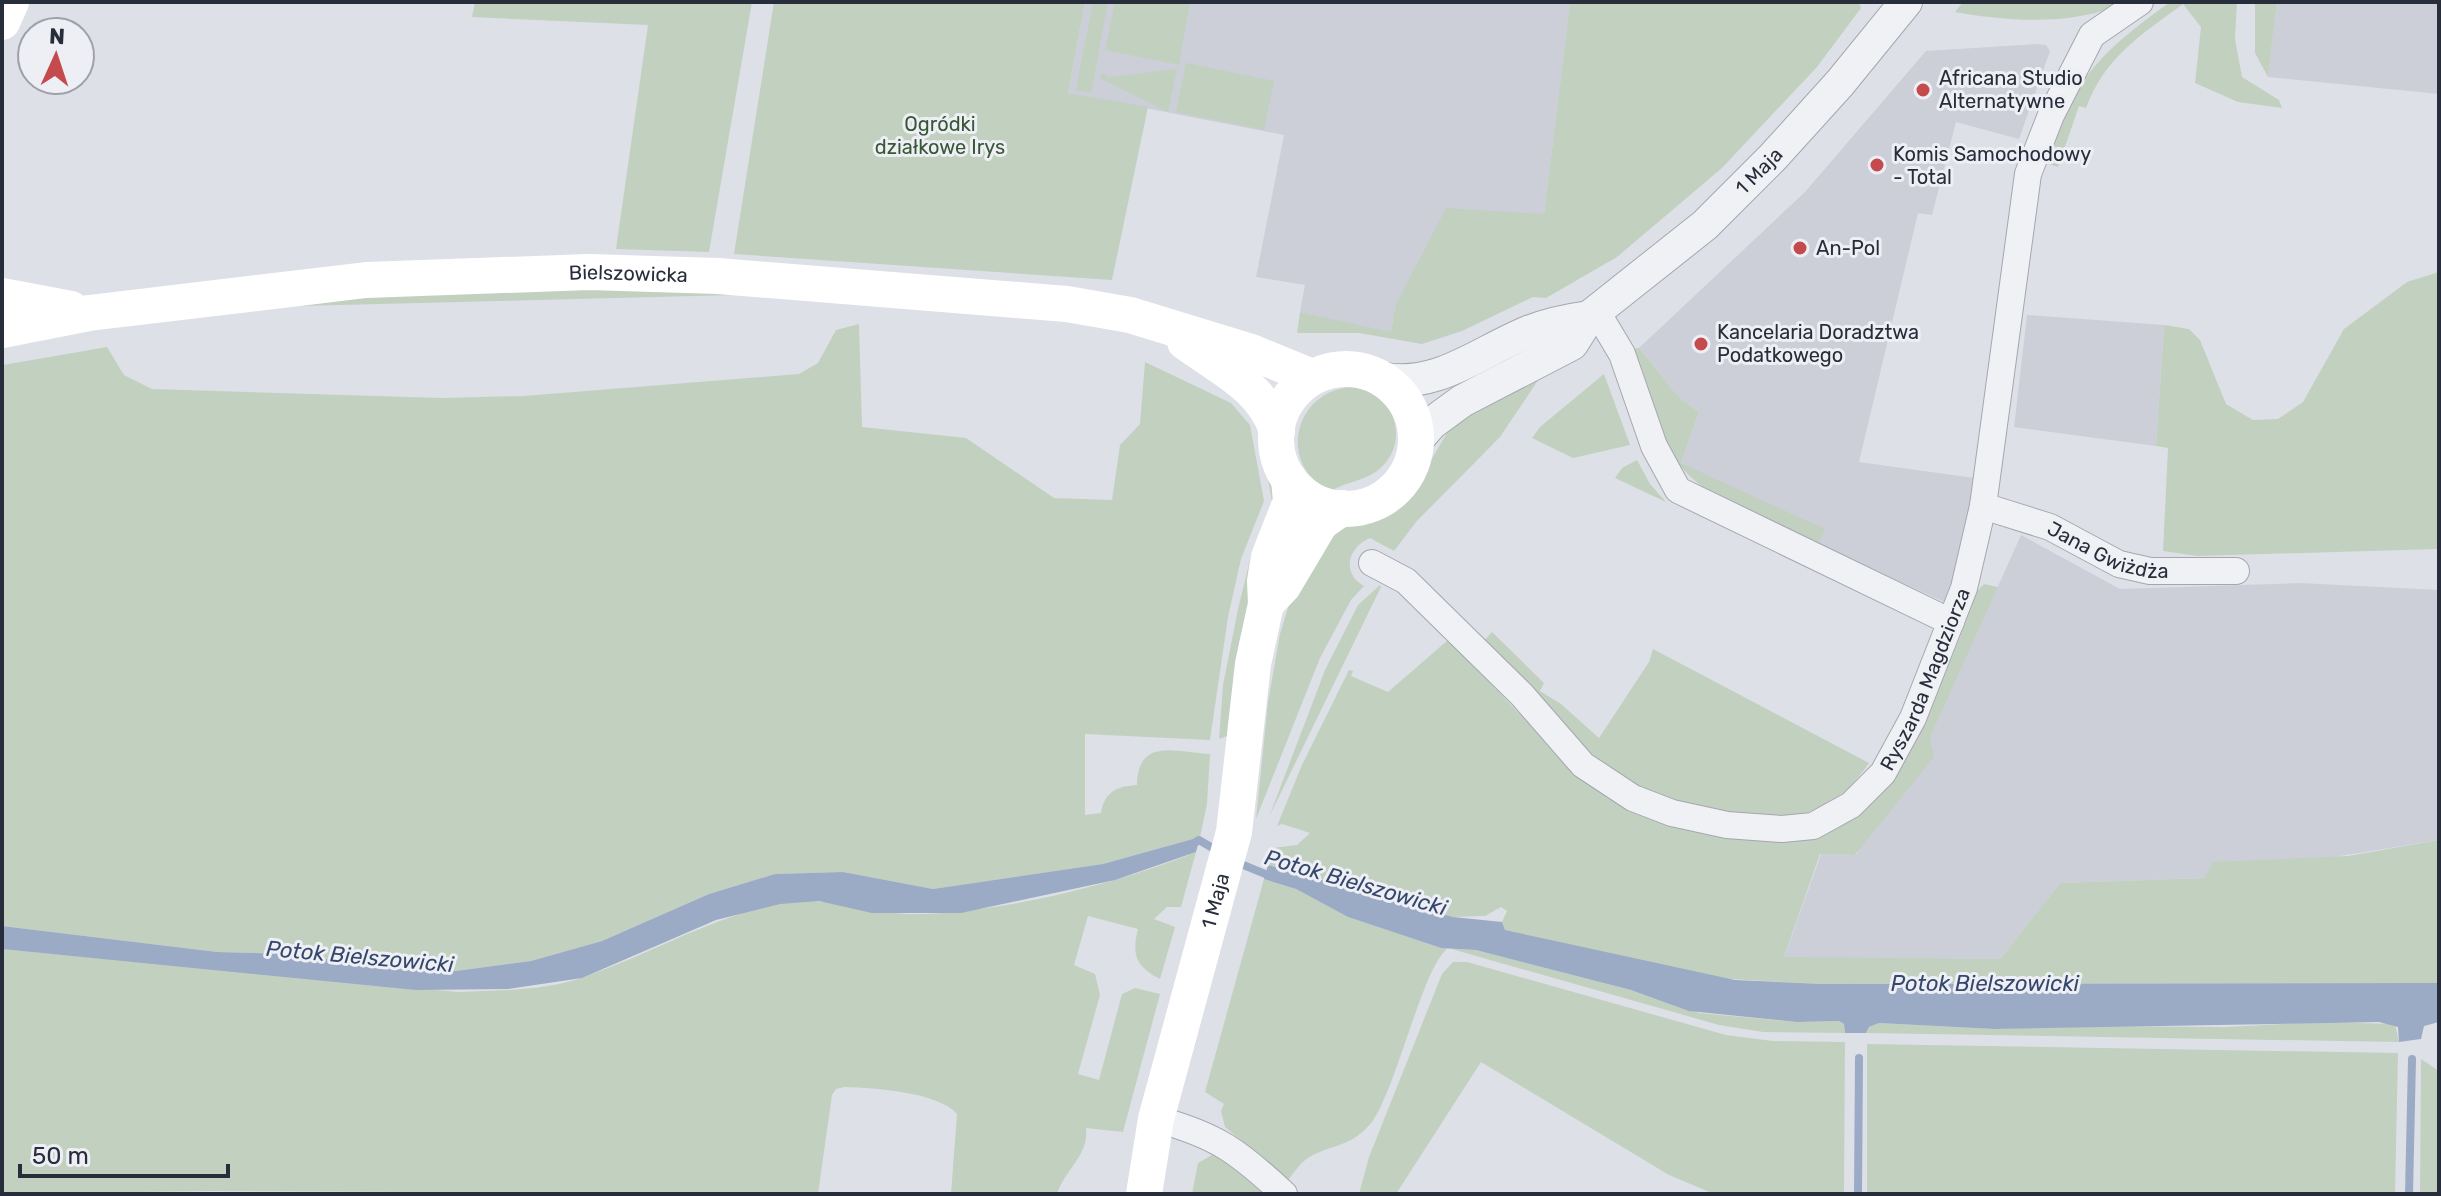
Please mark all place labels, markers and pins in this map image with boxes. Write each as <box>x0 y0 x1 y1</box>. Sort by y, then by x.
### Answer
place label: Africana Studio Alternatywne <box>1939 66 2083 113</box>
marker: Africana Studio Alternatywne <box>1914 81 1932 99</box>
place label: Komis Samochodowy - Total <box>1893 142 2091 189</box>
marker: Komis Samochodowy - Total <box>1868 156 1886 174</box>
place label: An-Pol <box>1816 236 1880 260</box>
marker: An-Pol <box>1791 239 1809 257</box>
place label: Kancelaria Doradztwa Podatkowego <box>1717 320 1919 367</box>
marker: Kancelaria Doradztwa Podatkowego <box>1692 335 1710 353</box>

